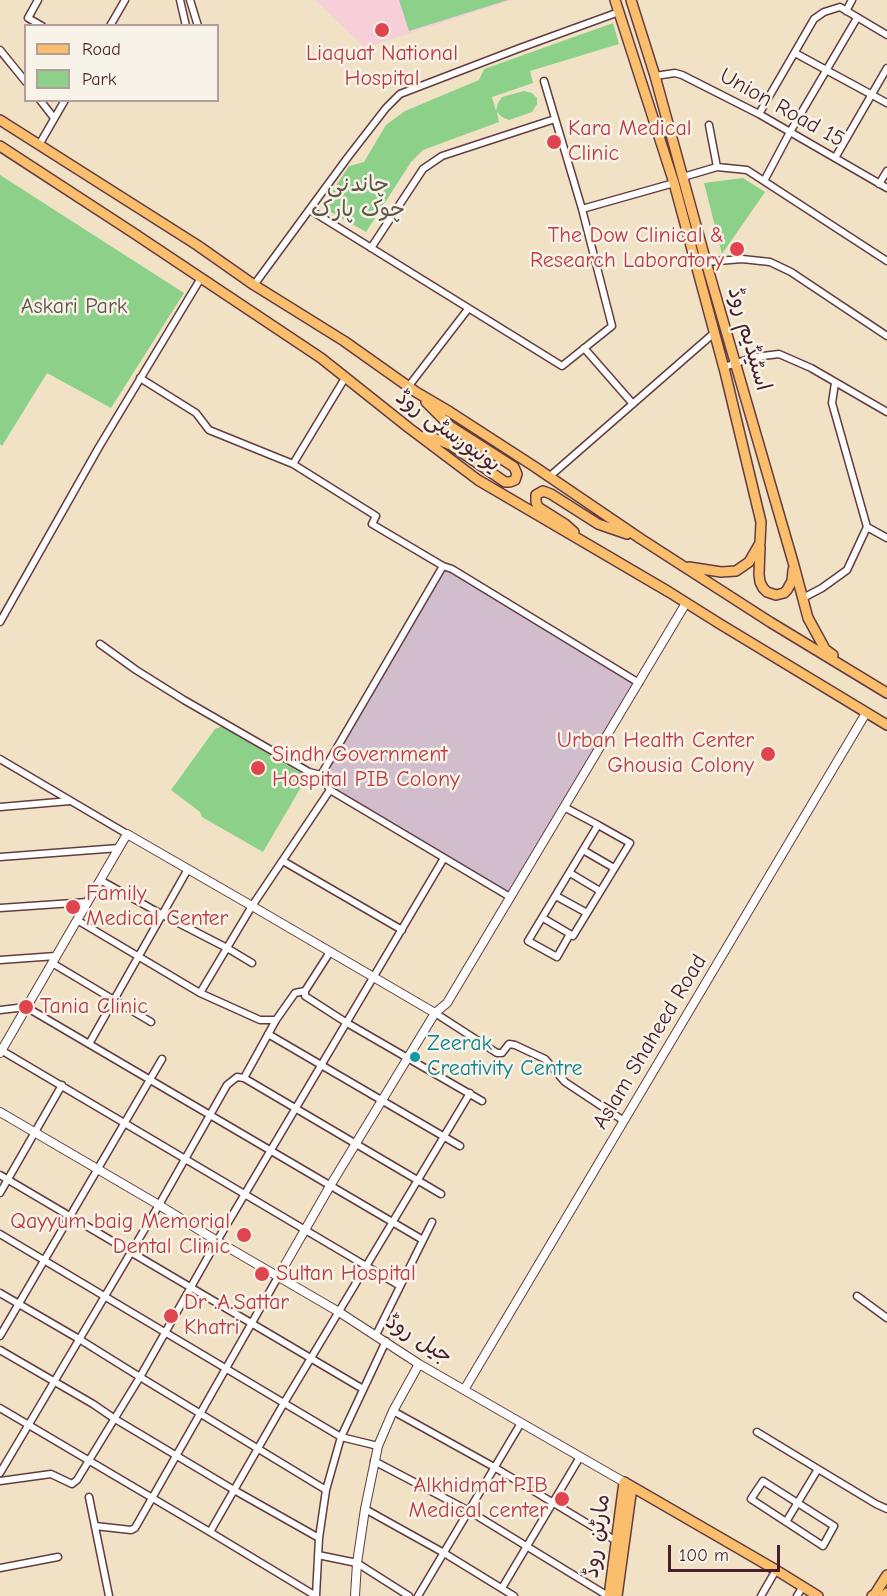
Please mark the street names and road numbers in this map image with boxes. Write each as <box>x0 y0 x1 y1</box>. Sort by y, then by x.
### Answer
street label: Union Road 15 <box>715 63 849 153</box>
street label: اسٹیڈیم روڈ <box>722 284 776 394</box>
street label: یونیورسٹی روڈ <box>390 384 506 478</box>
street label: Aslam Shaheed Road <box>587 950 713 1134</box>
street label: جیل روڈ <box>381 1308 457 1370</box>
street label: مارٹن روڈ <box>578 1492 616 1580</box>

